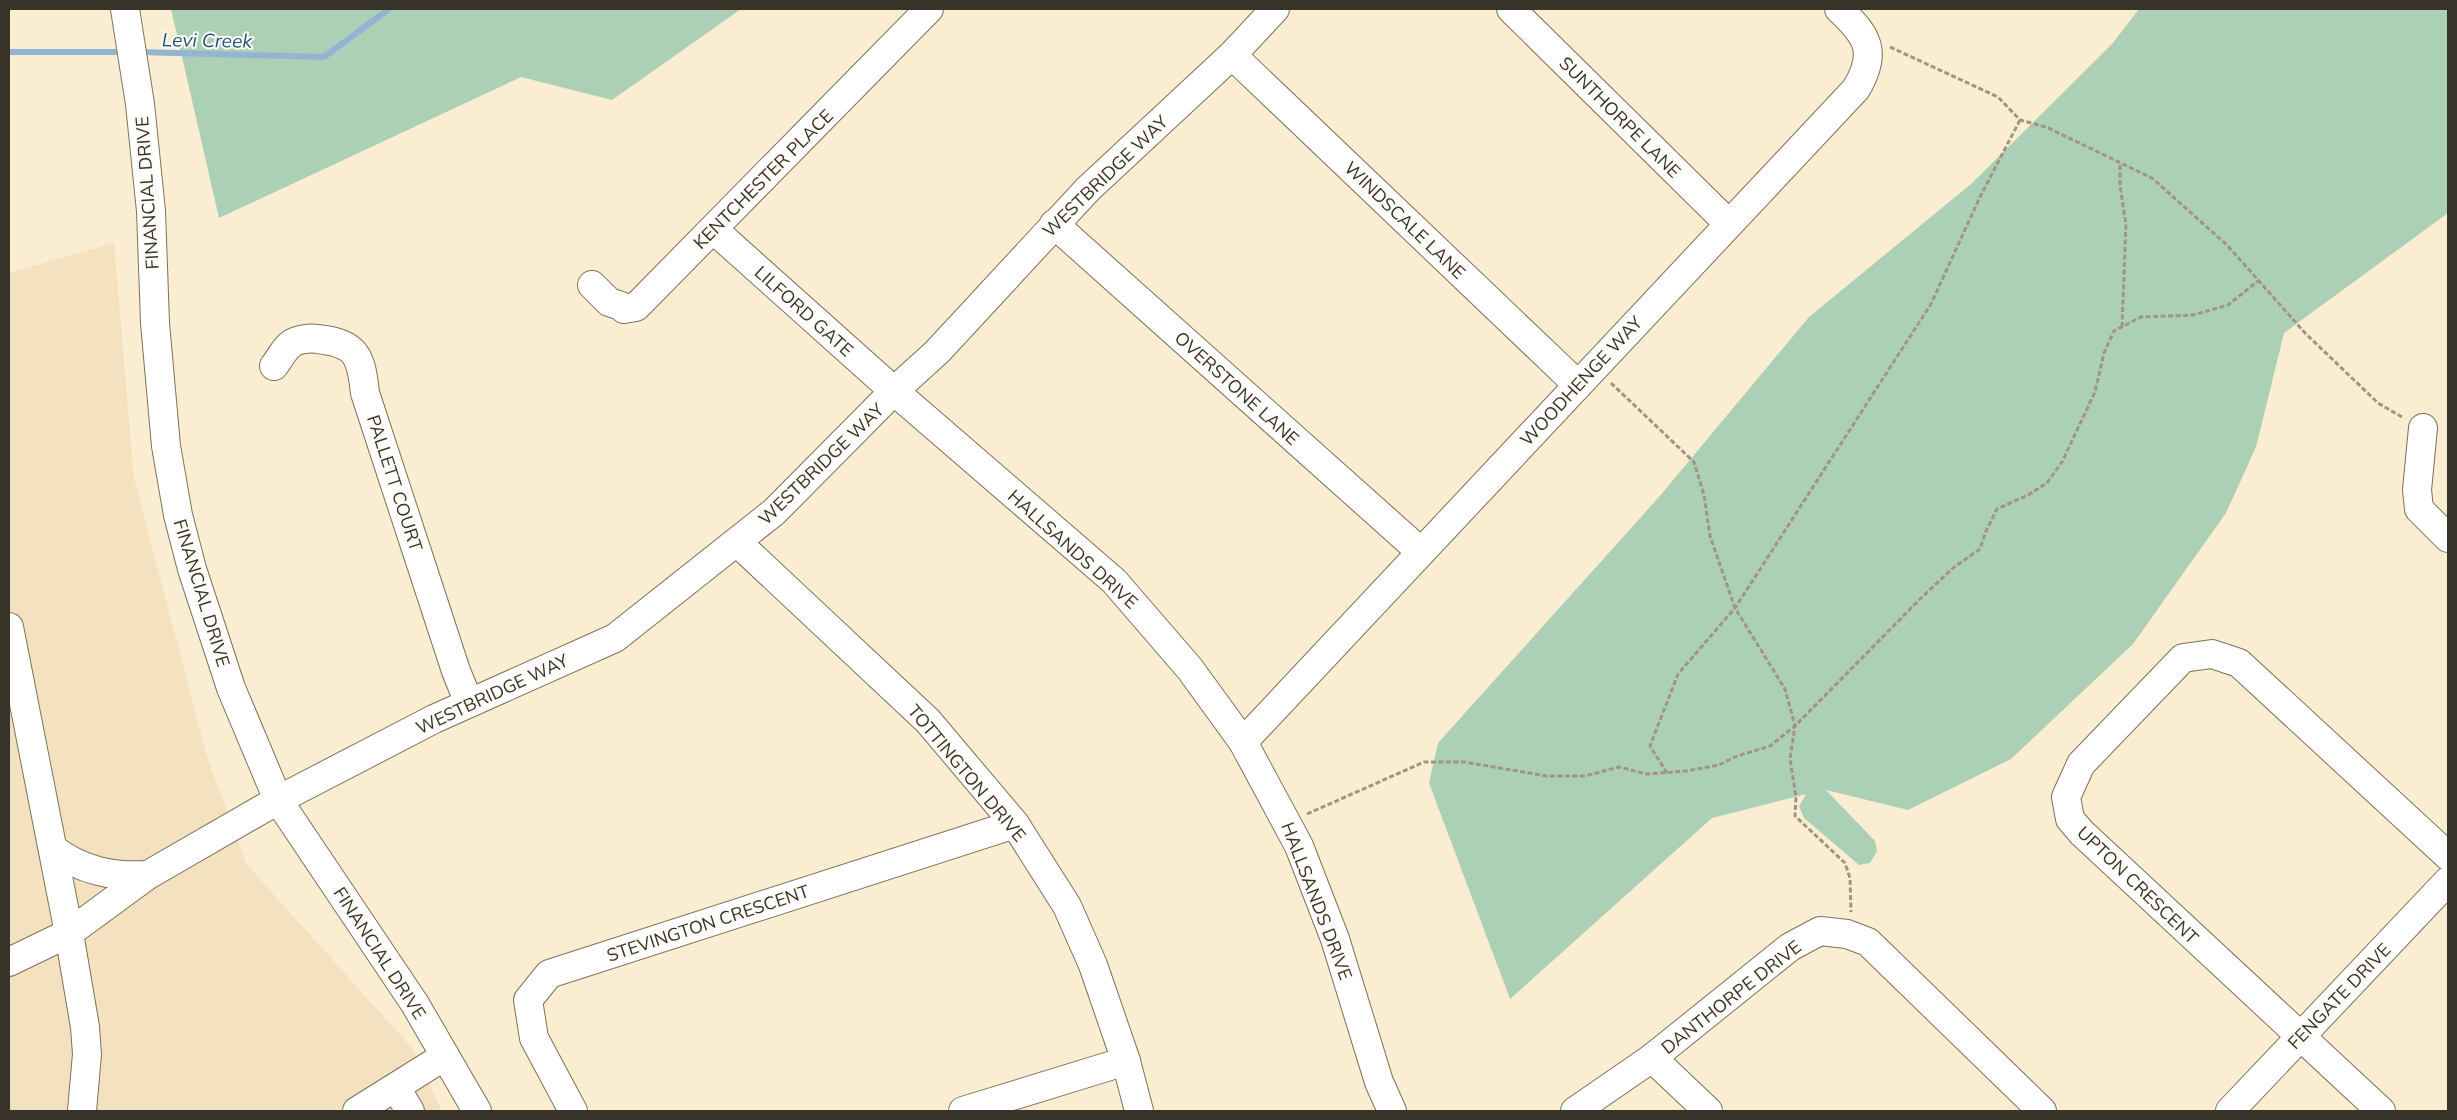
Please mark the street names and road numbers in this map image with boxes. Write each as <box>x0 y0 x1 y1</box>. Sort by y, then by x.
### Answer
street label: SUNTHORPE LANE <box>1554 51 1686 183</box>
street label: KENTCHESTER PLACE <box>688 104 838 254</box>
street label: WESTBRIDGE WAY <box>1037 110 1173 242</box>
street label: FINANCIAL DRIVE <box>130 116 164 270</box>
street label: WINDSCALE LANE <box>1340 156 1470 284</box>
street label: LILFORD GATE <box>750 261 858 361</box>
street label: WOODHENGE WAY <box>1515 310 1648 451</box>
street label: OVERSTONE LANE <box>1170 326 1304 450</box>
street label: WESTBRIDGE WAY <box>753 398 889 530</box>
street label: PALLETT COURT <box>362 412 428 554</box>
street label: HALLSANDS DRIVE <box>1003 484 1143 614</box>
street label: FINANCIAL DRIVE <box>169 516 235 670</box>
street label: WESTBRIDGE WAY <box>412 648 573 739</box>
street label: TOTTINGTON DRIVE <box>903 700 1031 846</box>
street label: HALLSANDS DRIVE <box>1276 819 1358 983</box>
street label: UPTON CRESCENT <box>2072 821 2204 949</box>
street label: STEVINGTON CRESCENT <box>604 879 812 967</box>
street label: FINANCIAL DRIVE <box>329 882 431 1024</box>
street label: DANTHORPE DRIVE <box>1656 935 1806 1059</box>
street label: FENGATE DRIVE <box>2282 938 2396 1054</box>

